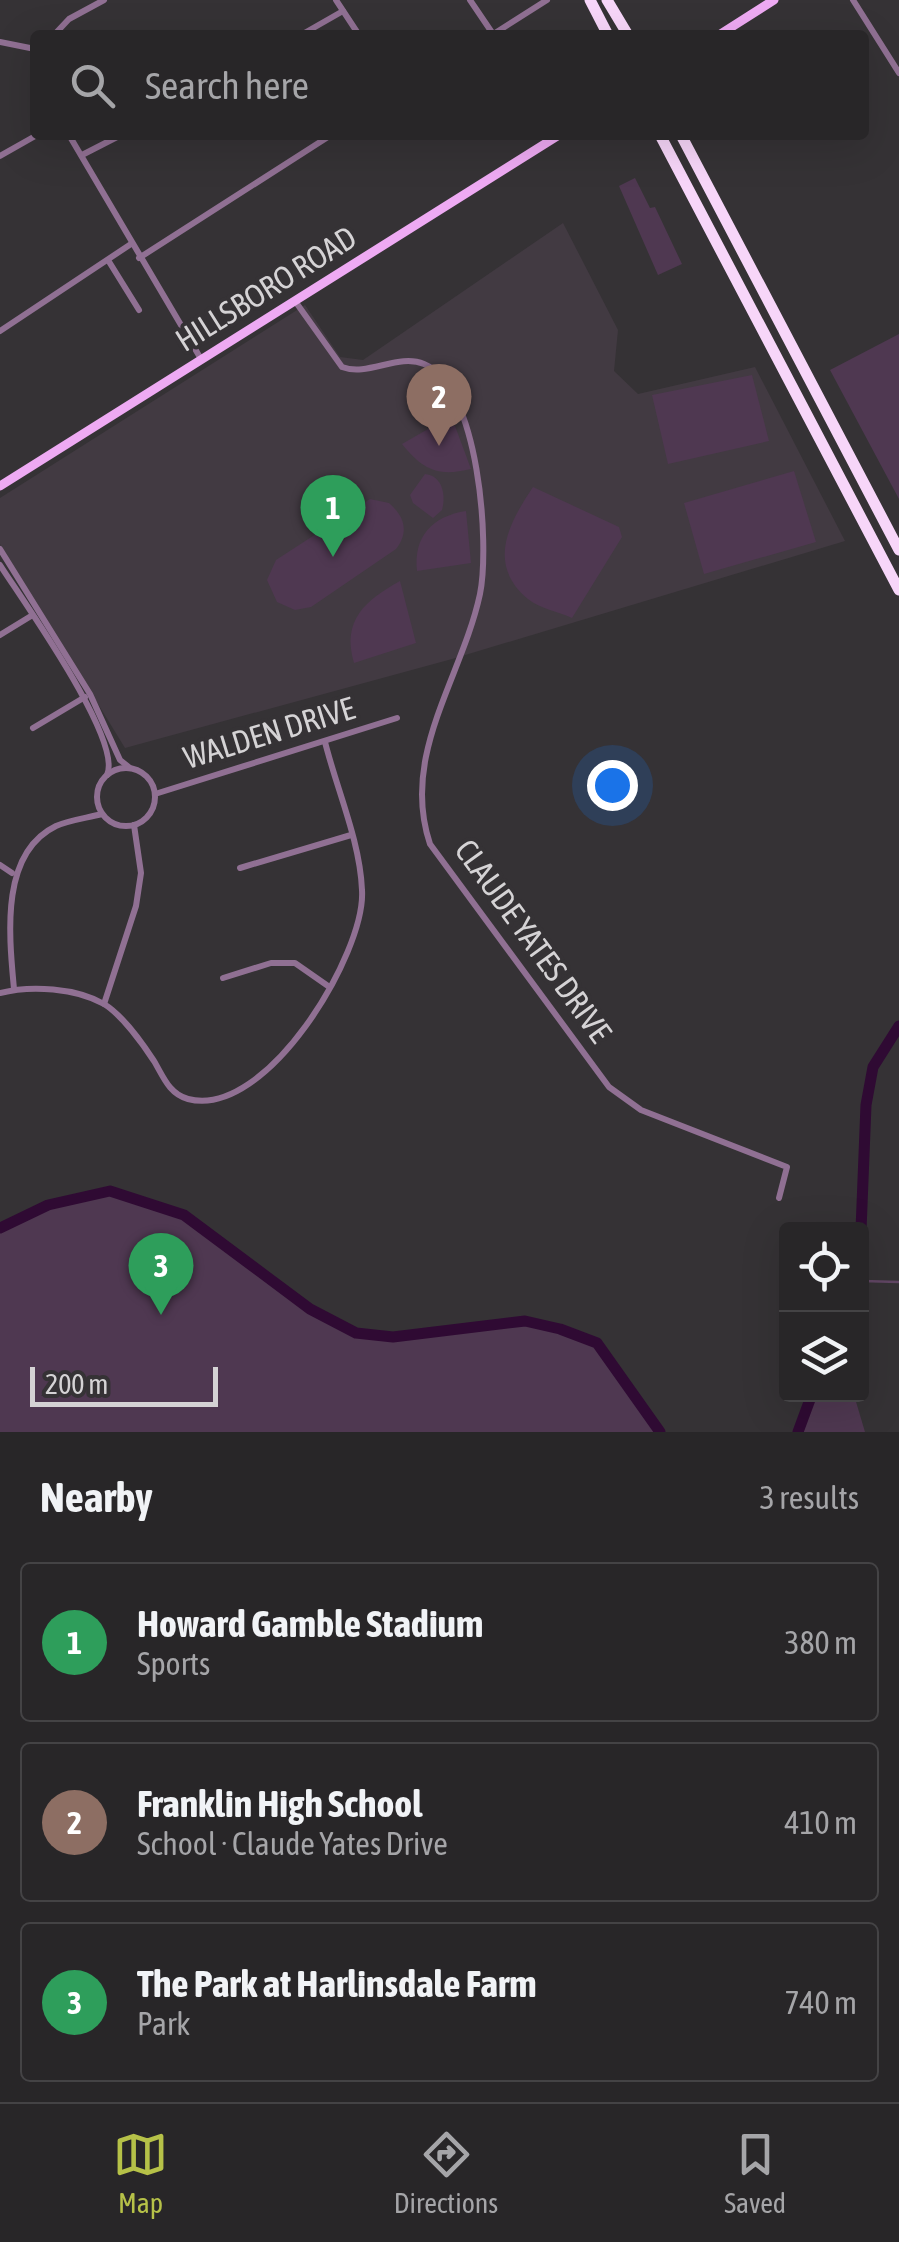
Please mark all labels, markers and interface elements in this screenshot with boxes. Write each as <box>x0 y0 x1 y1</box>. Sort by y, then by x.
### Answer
search box <box>30 30 869 140</box>
icon: search <box>65 58 120 113</box>
text: Search here <box>145 64 309 107</box>
street label: HILLSBORO ROAD <box>169 218 363 359</box>
pin: 2 <box>406 364 472 446</box>
pin: 1 <box>300 474 366 557</box>
street label: WALDEN DRIVE <box>179 689 359 776</box>
your location <box>587 760 638 811</box>
street label: CLAUDE YATES DRIVE <box>448 832 619 1049</box>
map controls <box>779 1222 869 1402</box>
button: locate <box>779 1222 869 1312</box>
pin: 3 <box>128 1232 194 1315</box>
button: layers <box>779 1312 869 1402</box>
scale bar <box>30 1362 218 1406</box>
text: 200 m <box>45 1368 108 1400</box>
text: Nearby <box>40 1473 153 1521</box>
text: 3 results <box>760 1479 859 1516</box>
text: Howard Gamble Stadium <box>137 1602 483 1645</box>
text: 1 <box>67 1624 82 1661</box>
text: 380 m <box>784 1624 857 1661</box>
text: Sports <box>137 1645 210 1682</box>
text: Franklin High School <box>137 1782 422 1825</box>
text: 2 <box>67 1804 82 1841</box>
text: 410 m <box>784 1804 857 1841</box>
text: School · Claude Yates Drive <box>137 1825 448 1862</box>
text: The Park at Harlinsdale Farm <box>137 1962 537 2005</box>
text: 3 <box>67 1984 82 2021</box>
text: 740 m <box>784 1984 857 2021</box>
text: Park <box>137 2005 190 2042</box>
tab: Map <box>113 2127 168 2219</box>
tab: Directions <box>394 2127 498 2219</box>
tab: Saved <box>724 2127 786 2219</box>

